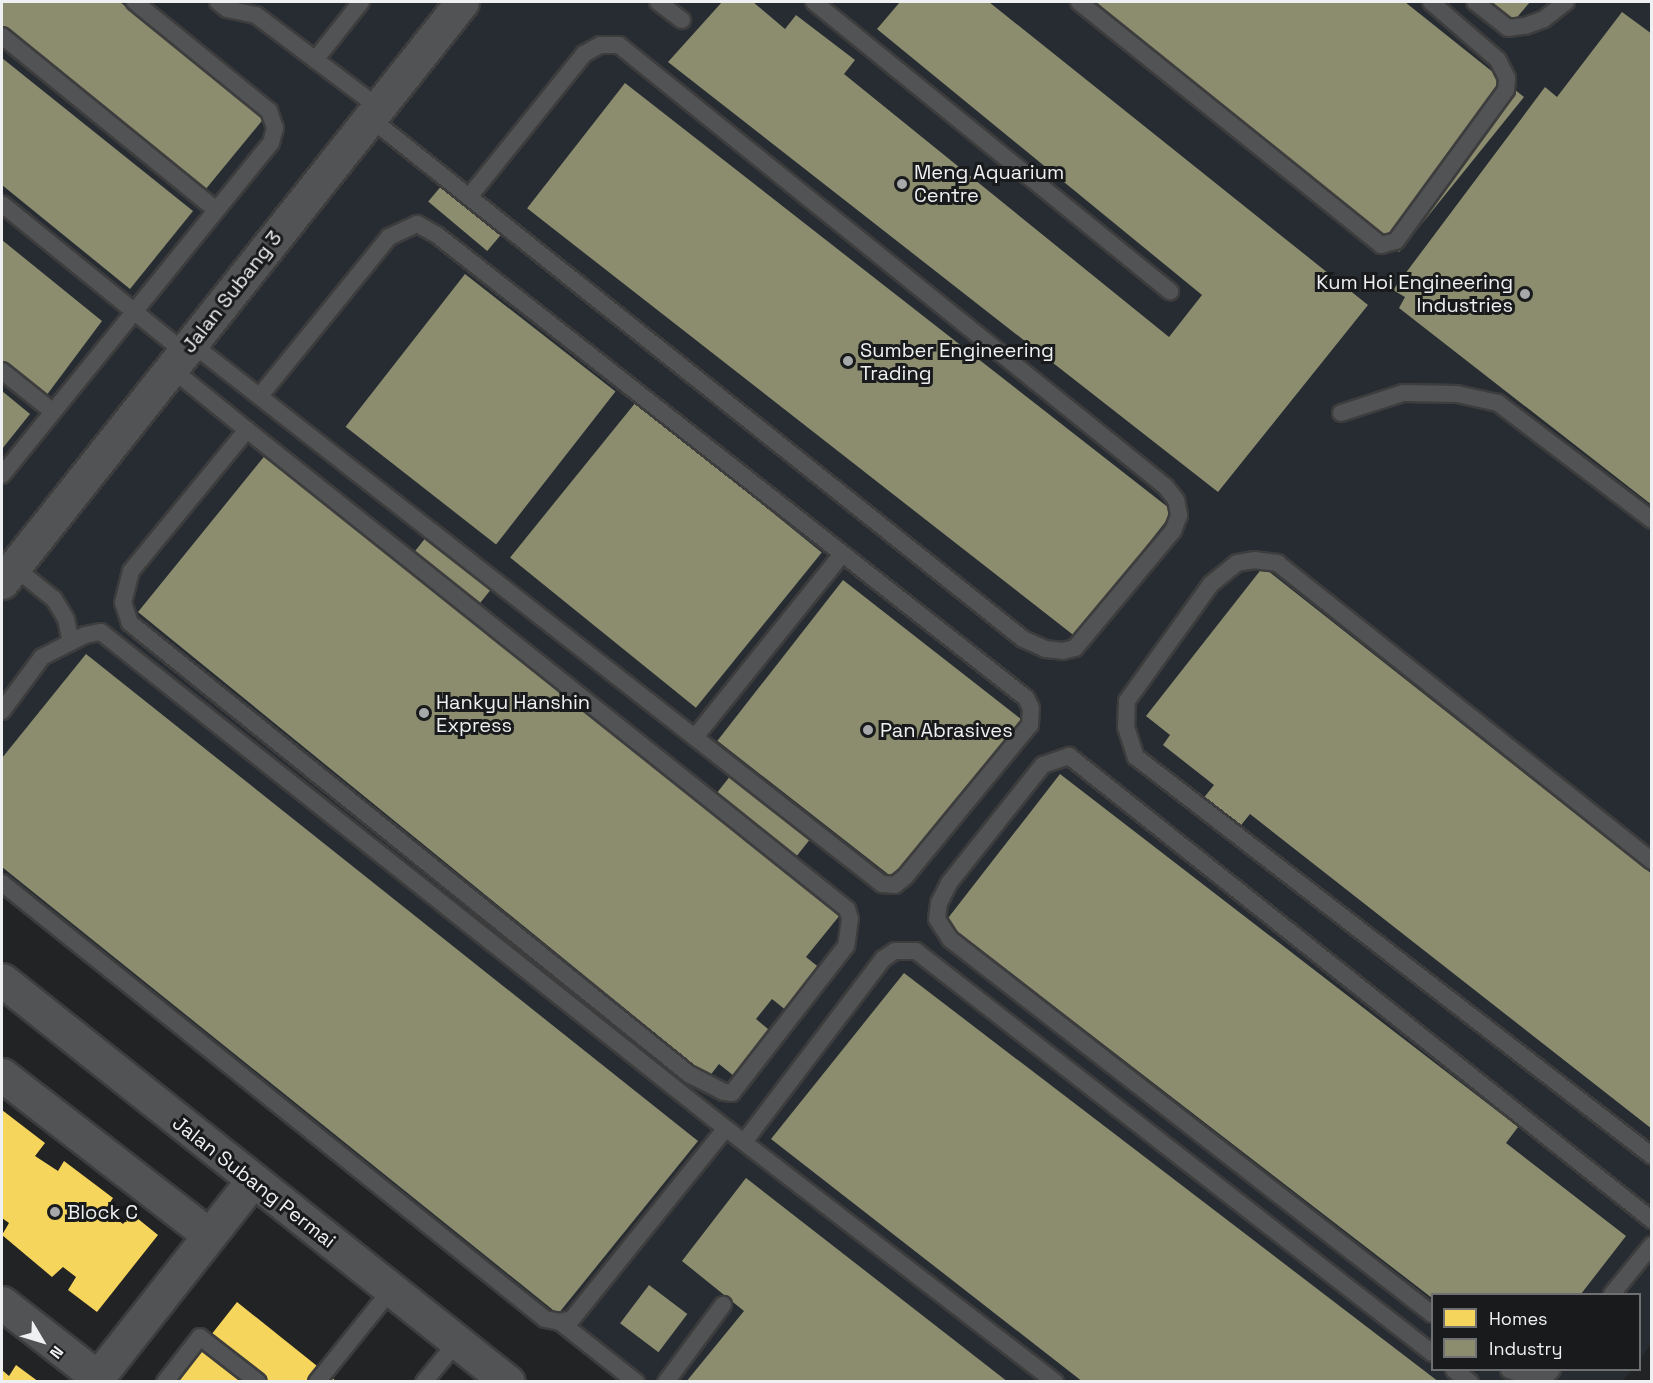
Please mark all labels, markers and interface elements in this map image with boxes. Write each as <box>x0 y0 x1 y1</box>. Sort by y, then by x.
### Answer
place label: Meng Aquarium Centre <box>914 160 1064 207</box>
marker: Meng Aquarium Centre <box>895 177 909 191</box>
street label: Jalan Subang 3 <box>177 226 287 358</box>
place label: Kum Hoi Engineering Industries <box>1316 270 1513 317</box>
marker: Kum Hoi Engineering Industries <box>1518 287 1532 301</box>
place label: Sumber Engineering Trading <box>860 338 1054 385</box>
marker: Sumber Engineering Trading <box>841 354 855 368</box>
place label: Hankyu Hanshin Express <box>436 690 590 737</box>
marker: Hankyu Hanshin Express <box>417 706 431 720</box>
place label: Pan Abrasives <box>880 718 1013 742</box>
marker: Pan Abrasives <box>861 723 875 737</box>
street label: Jalan Subang Permai <box>168 1111 340 1253</box>
place label: Block C <box>67 1200 138 1224</box>
marker: Block C <box>48 1205 62 1219</box>
legend <box>1431 1293 1641 1371</box>
text: Homes <box>1489 1307 1548 1330</box>
north arrow <box>12 1311 72 1371</box>
text: Industry <box>1489 1337 1562 1360</box>
text: N <box>45 1342 68 1363</box>

